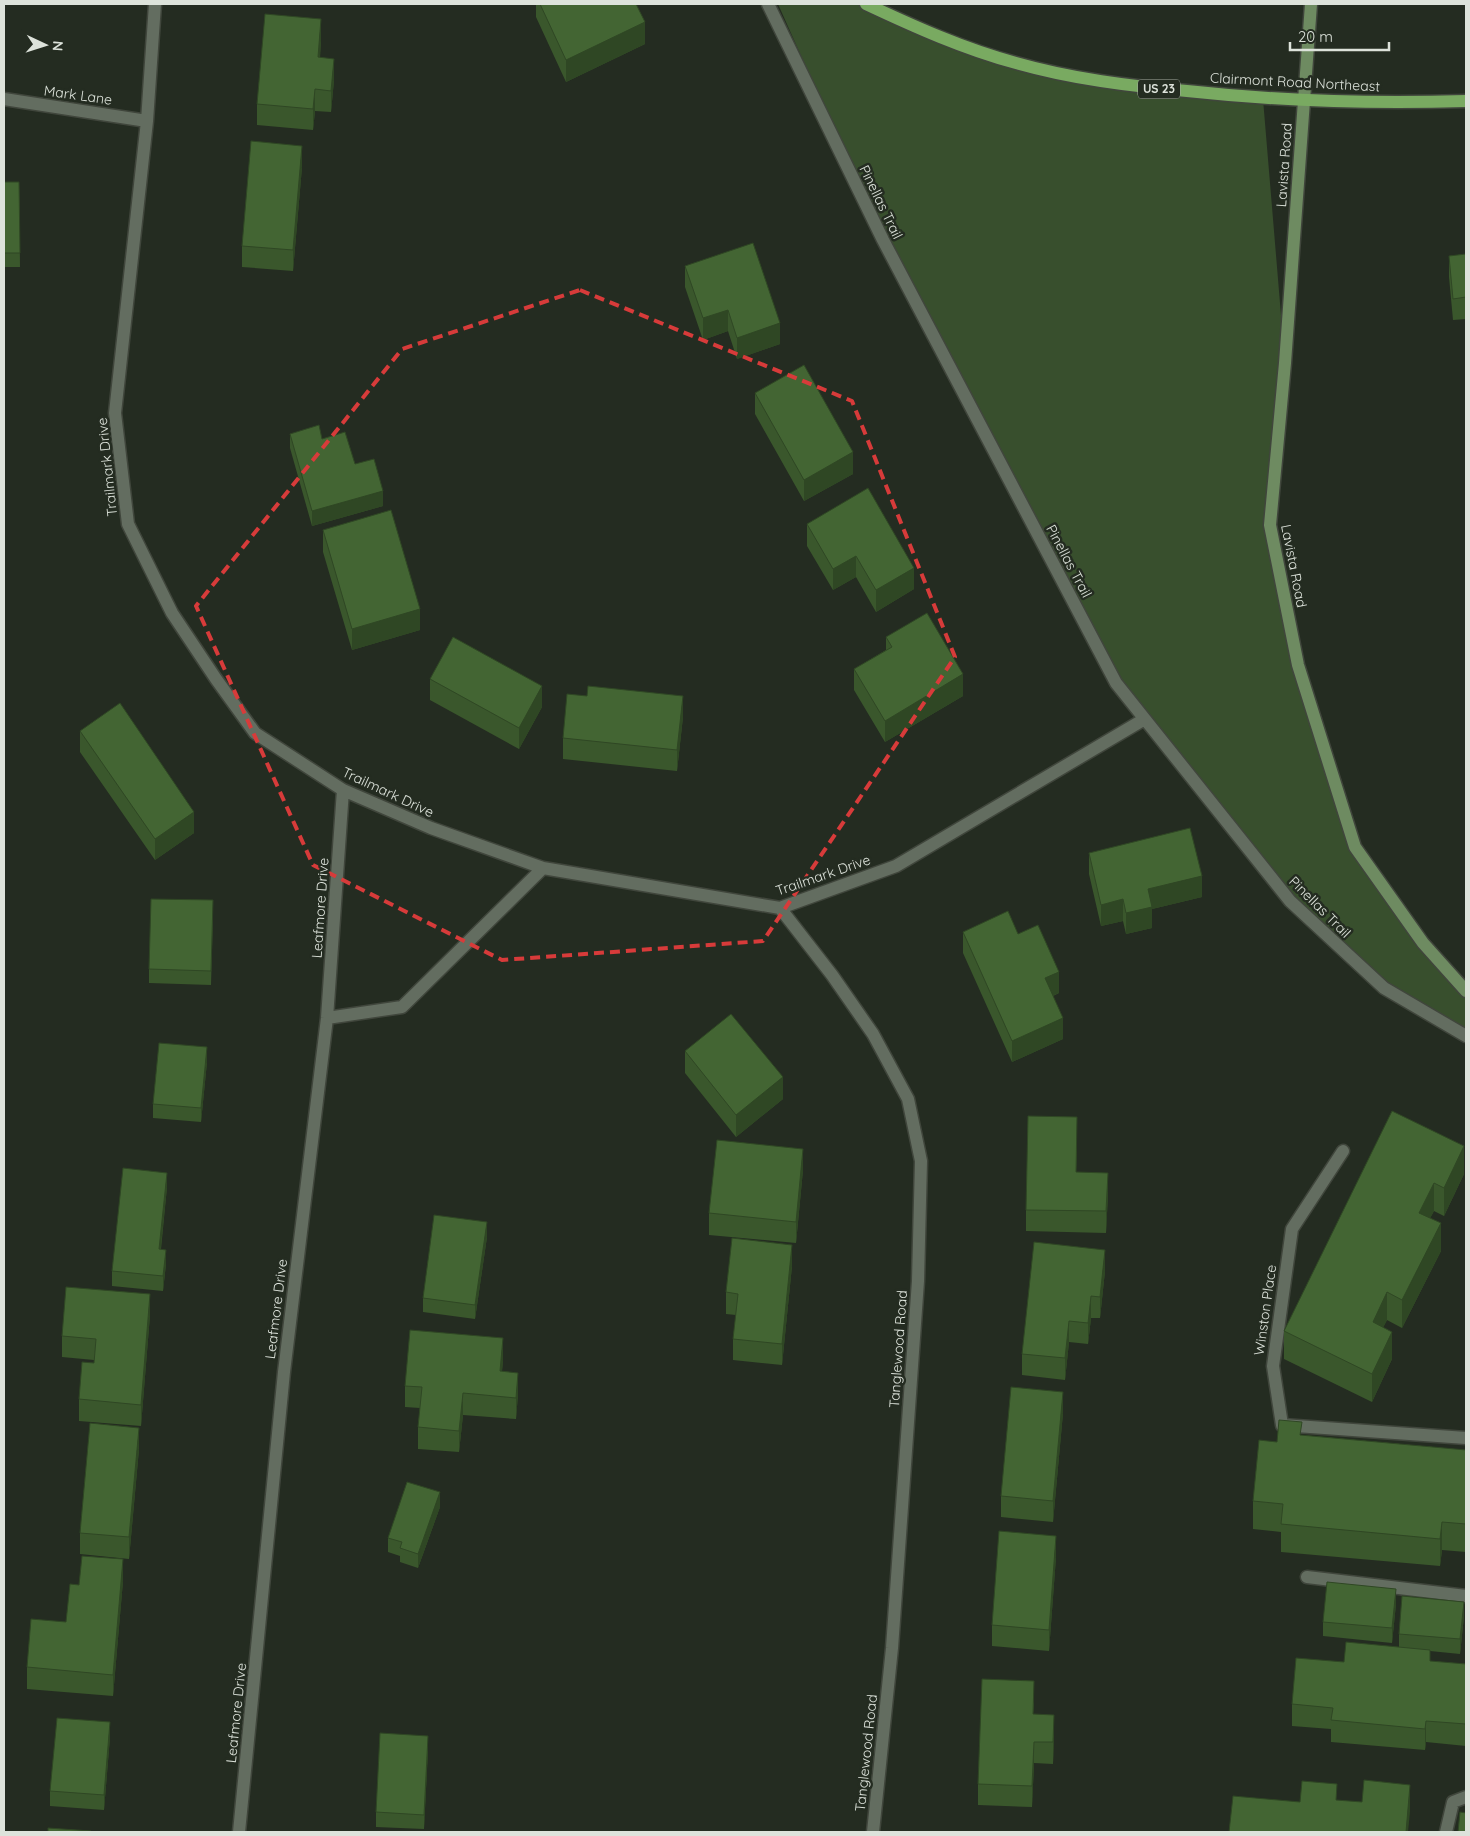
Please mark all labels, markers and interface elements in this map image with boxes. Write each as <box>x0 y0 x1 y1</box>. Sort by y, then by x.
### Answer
north arrow <box>20 20 70 70</box>
scale bar <box>1290 20 1389 52</box>
text: 20 m <box>1298 27 1333 46</box>
text: N <box>49 40 67 52</box>
street label: Clairmont Road Northeast <box>1210 69 1381 95</box>
road number: US 23 <box>1138 80 1180 98</box>
street label: Mark Lane <box>43 81 113 109</box>
street label: Lavista Road <box>1272 122 1296 208</box>
street label: Pinellas Trail <box>855 162 907 242</box>
street label: Trailmark Drive <box>93 417 121 517</box>
street label: Pinellas Trail <box>1042 521 1096 601</box>
street label: Lavista Road <box>1277 523 1311 609</box>
street label: Trailmark Drive <box>339 763 437 821</box>
street label: Trailmark Drive <box>773 850 873 900</box>
street label: Leafmore Drive <box>308 857 332 959</box>
street label: Pinellas Trail <box>1285 872 1355 942</box>
street label: Leafmore Drive <box>261 1258 291 1360</box>
street label: Winston Place <box>1250 1263 1280 1357</box>
street label: Tanglewood Road <box>885 1290 911 1408</box>
street label: Leafmore Drive <box>222 1662 250 1764</box>
street label: Tanglewood Road <box>851 1693 881 1813</box>

